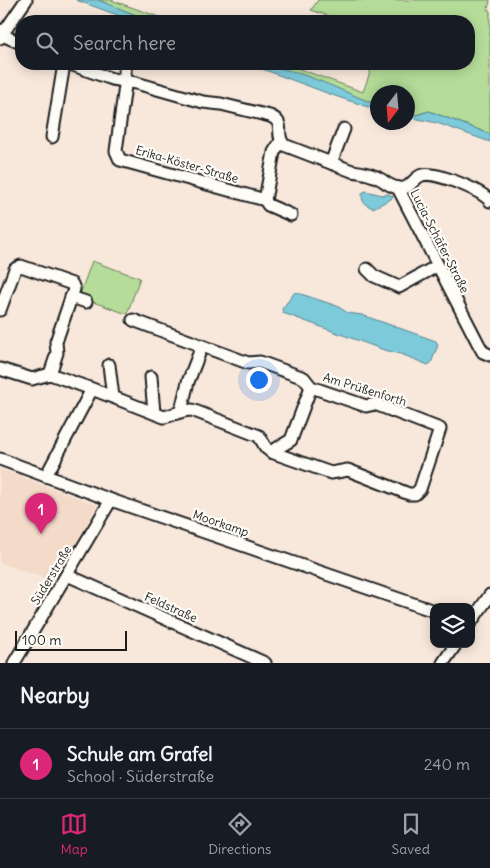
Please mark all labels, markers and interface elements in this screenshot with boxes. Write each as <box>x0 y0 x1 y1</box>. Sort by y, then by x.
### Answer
search box <box>15 15 475 70</box>
icon: search <box>33 29 61 57</box>
text: Search here <box>73 31 176 55</box>
north arrow <box>370 85 415 130</box>
street label: Erika-Köster-Straße <box>134 142 240 186</box>
street label: Lucia-Schäfer-Straße <box>407 187 473 295</box>
your location <box>246 367 272 393</box>
street label: Am Prüßenforth <box>321 369 409 409</box>
pin: 1 <box>25 493 57 534</box>
street label: Moorkamp <box>191 506 251 540</box>
street label: Süderstraße <box>28 543 74 607</box>
street label: Feldstraße <box>142 589 200 625</box>
map controls <box>430 603 475 648</box>
button: layers <box>430 603 475 648</box>
scale bar <box>15 628 128 651</box>
text: 100 m <box>22 631 62 649</box>
text: Nearby <box>20 682 90 709</box>
text: Schule am Grafel <box>67 742 213 766</box>
text: 1 <box>33 754 39 774</box>
text: 240 m <box>424 754 470 774</box>
text: School · Süderstraße <box>67 766 214 786</box>
tab: Map <box>60 810 88 858</box>
tab: Directions <box>208 810 271 858</box>
tab: Saved <box>392 810 430 858</box>

